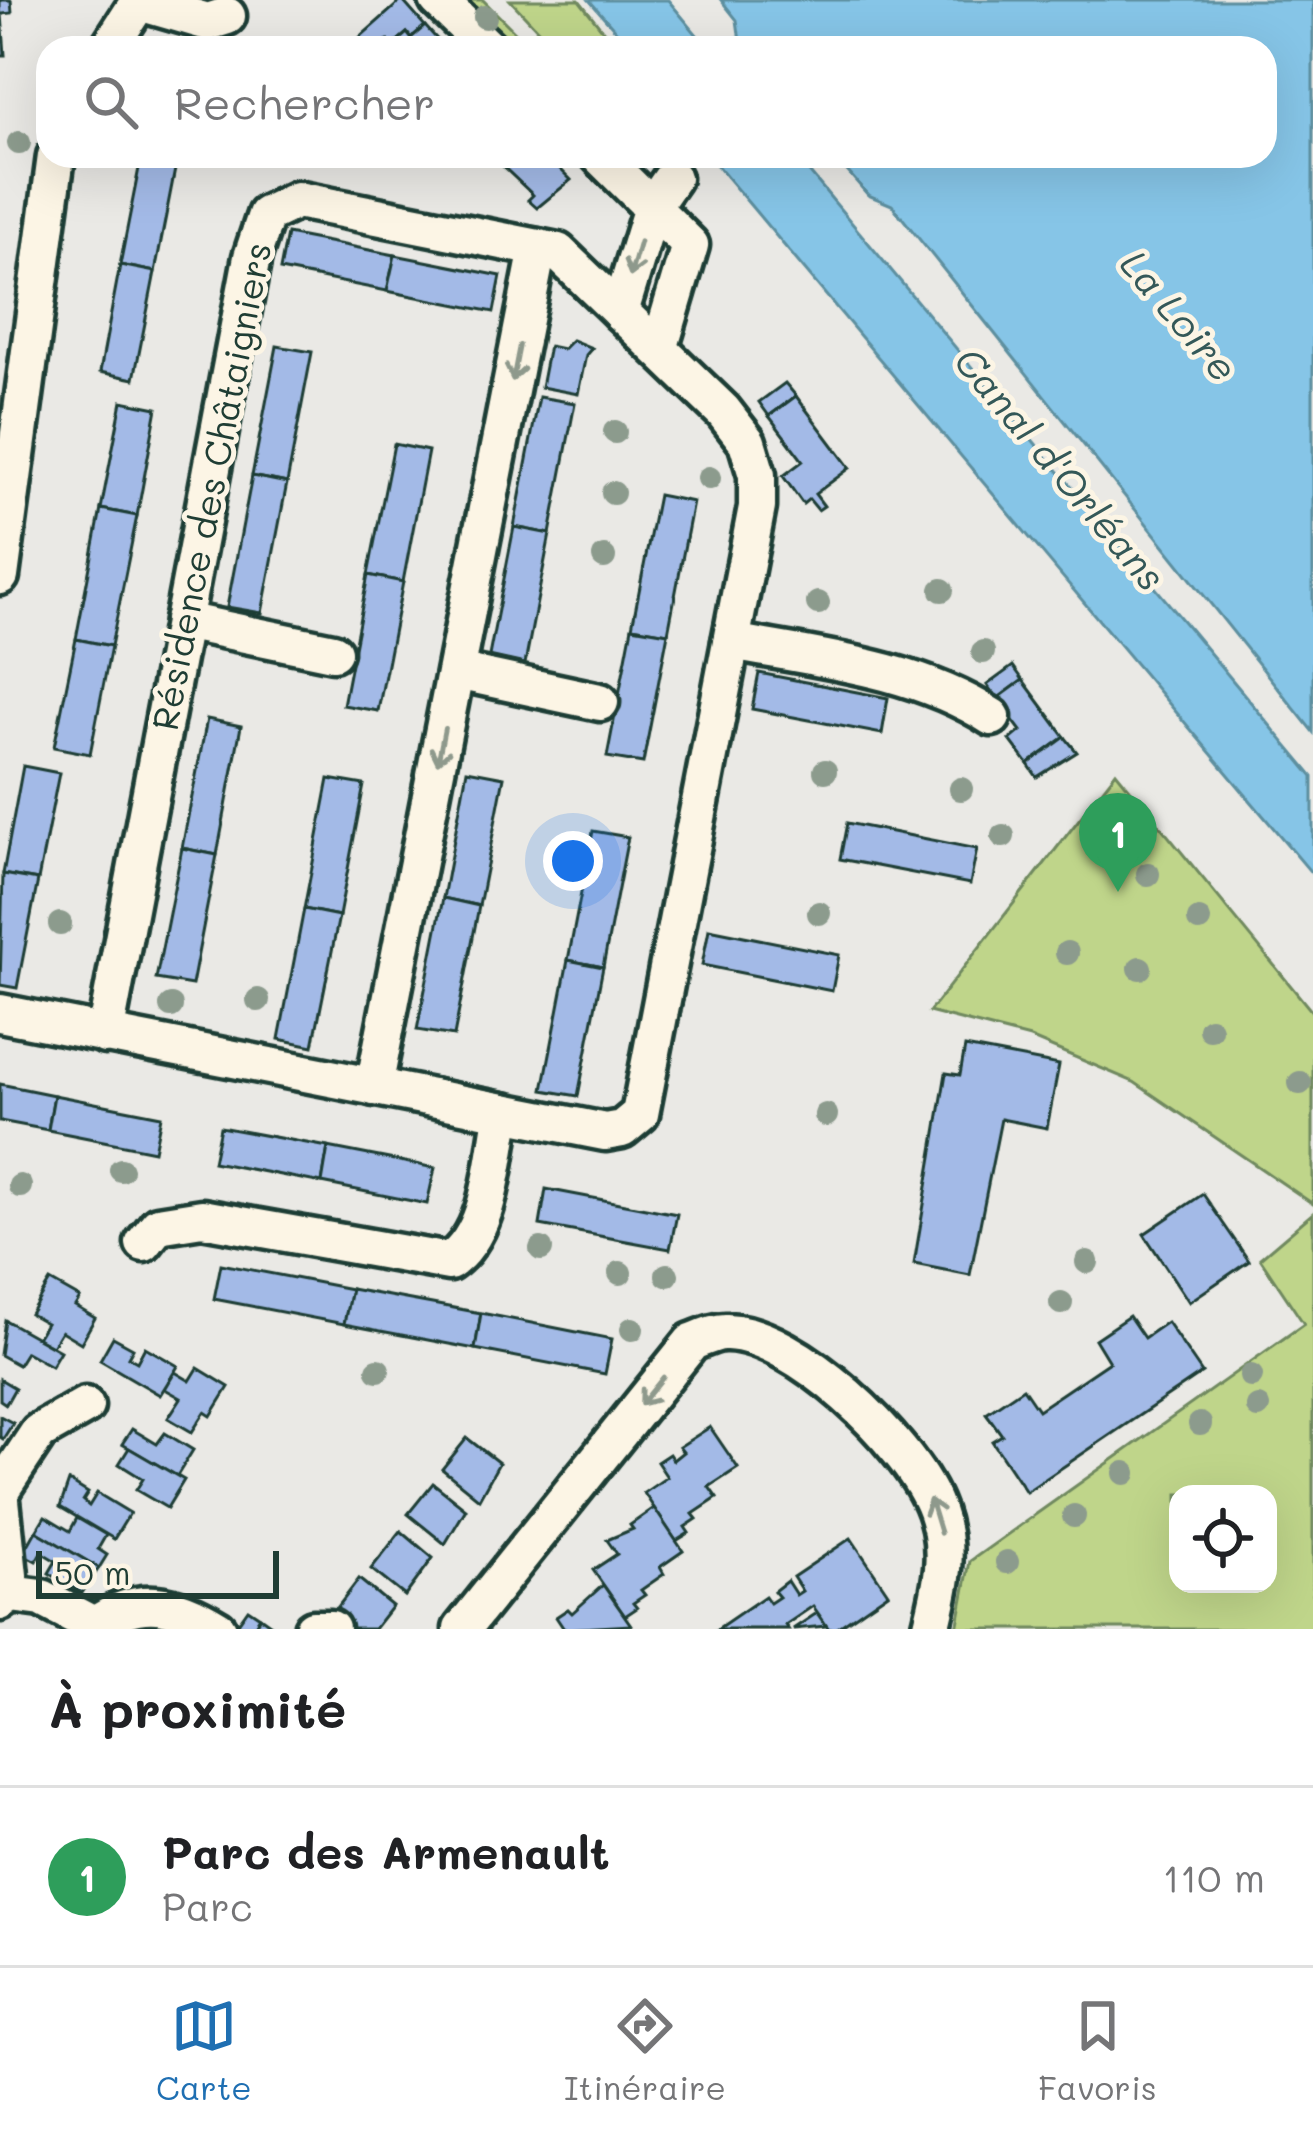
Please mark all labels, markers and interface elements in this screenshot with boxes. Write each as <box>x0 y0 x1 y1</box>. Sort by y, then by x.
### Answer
search box <box>36 36 1277 168</box>
icon: search <box>78 69 144 135</box>
text: Rechercher <box>174 73 435 131</box>
street label: Résidence des Châtaigniers <box>140 238 280 734</box>
one-way arrow <box>623 239 645 277</box>
water label: La Loire <box>1110 239 1250 391</box>
water label: Canal d'Orléans <box>944 336 1178 600</box>
one-way arrow <box>504 343 526 382</box>
one-way arrow <box>429 725 451 764</box>
pin: 1 <box>1079 793 1157 892</box>
your location <box>543 831 603 891</box>
one-way arrow <box>639 1375 666 1406</box>
map controls <box>1169 1485 1277 1593</box>
button: locate <box>1169 1485 1277 1593</box>
one-way arrow <box>923 1498 945 1536</box>
scale bar <box>36 1545 279 1598</box>
text: 50 m <box>54 1550 130 1593</box>
text: À proximité <box>48 1674 346 1741</box>
text: Parc des Armenault <box>162 1822 610 1880</box>
text: 1 <box>78 1851 96 1902</box>
text: 110 m <box>1163 1851 1265 1902</box>
text: Parc <box>162 1880 253 1931</box>
tab: Carte <box>156 1993 252 2108</box>
tab: Itinéraire <box>564 1993 726 2108</box>
tab: Favoris <box>1038 1993 1157 2108</box>

